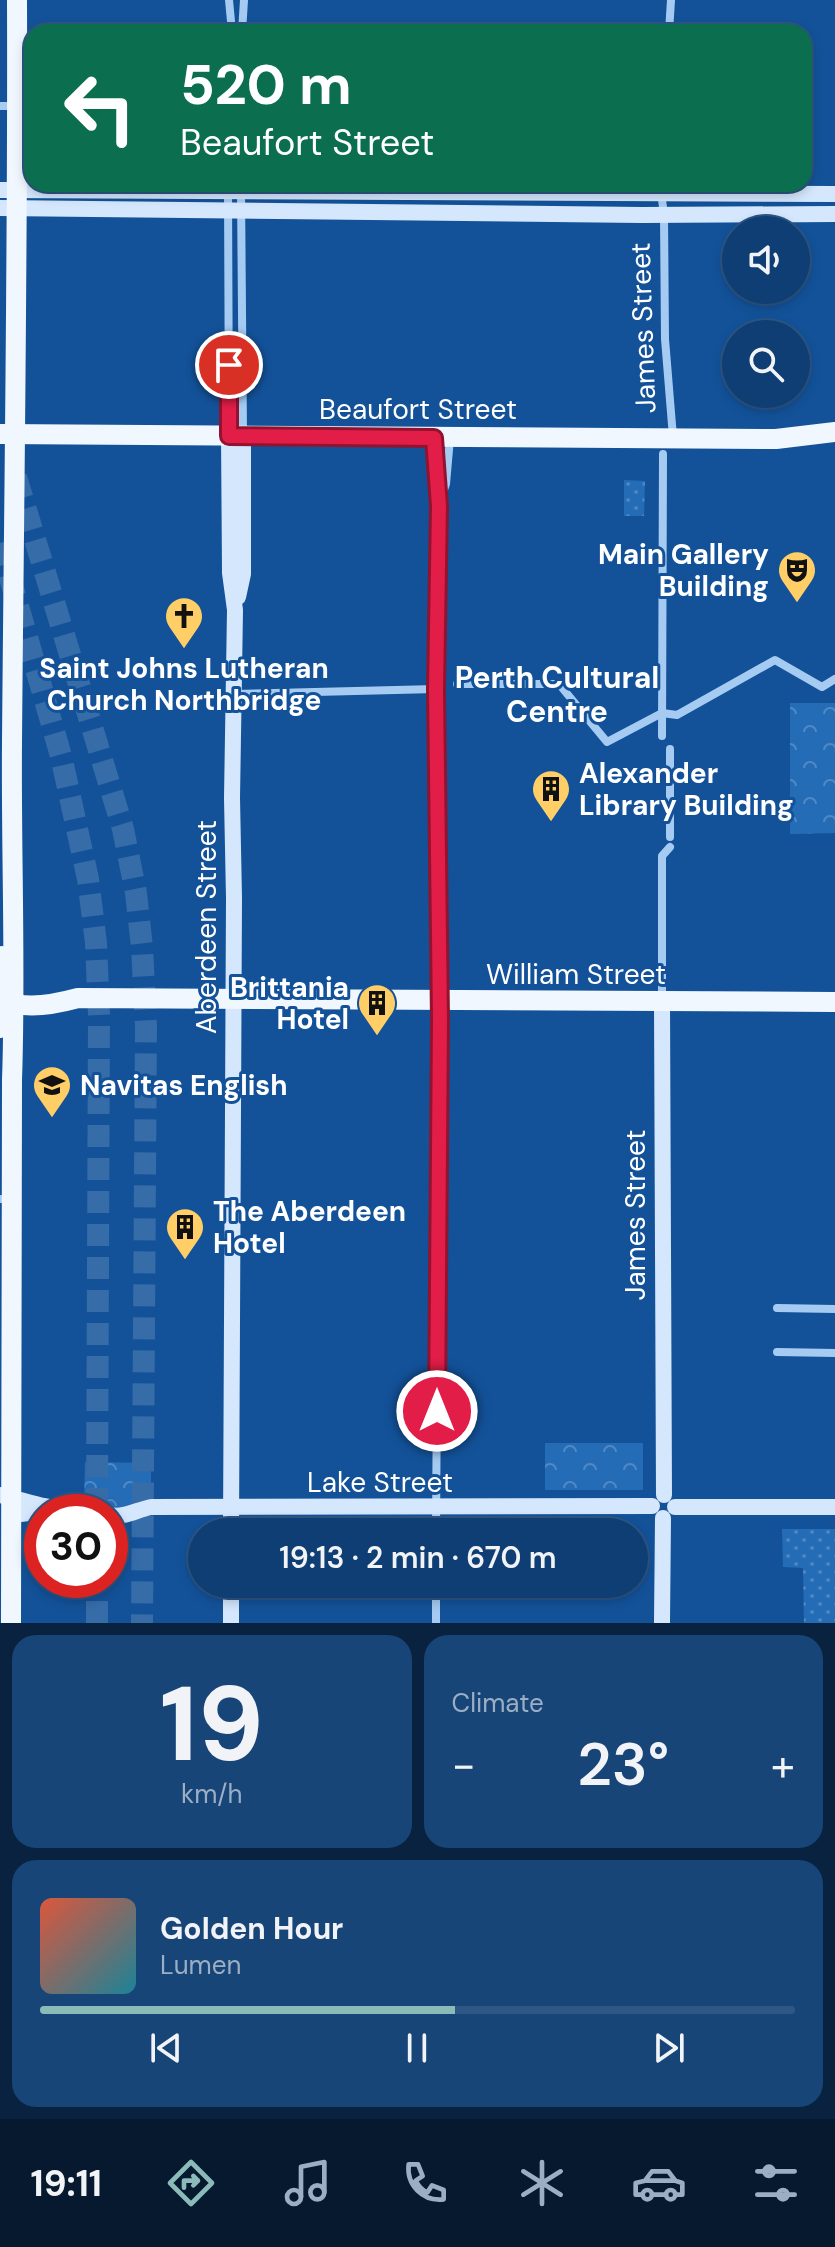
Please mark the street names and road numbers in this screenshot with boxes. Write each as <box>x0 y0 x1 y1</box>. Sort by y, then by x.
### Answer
street label: James Street <box>622 242 664 414</box>
street label: Beaufort Street <box>319 391 517 428</box>
street label: Aberdeen Street <box>188 820 225 1034</box>
street label: William Street <box>486 956 666 993</box>
street label: James Street <box>617 1130 654 1300</box>
street label: Lake Street <box>307 1464 453 1501</box>

